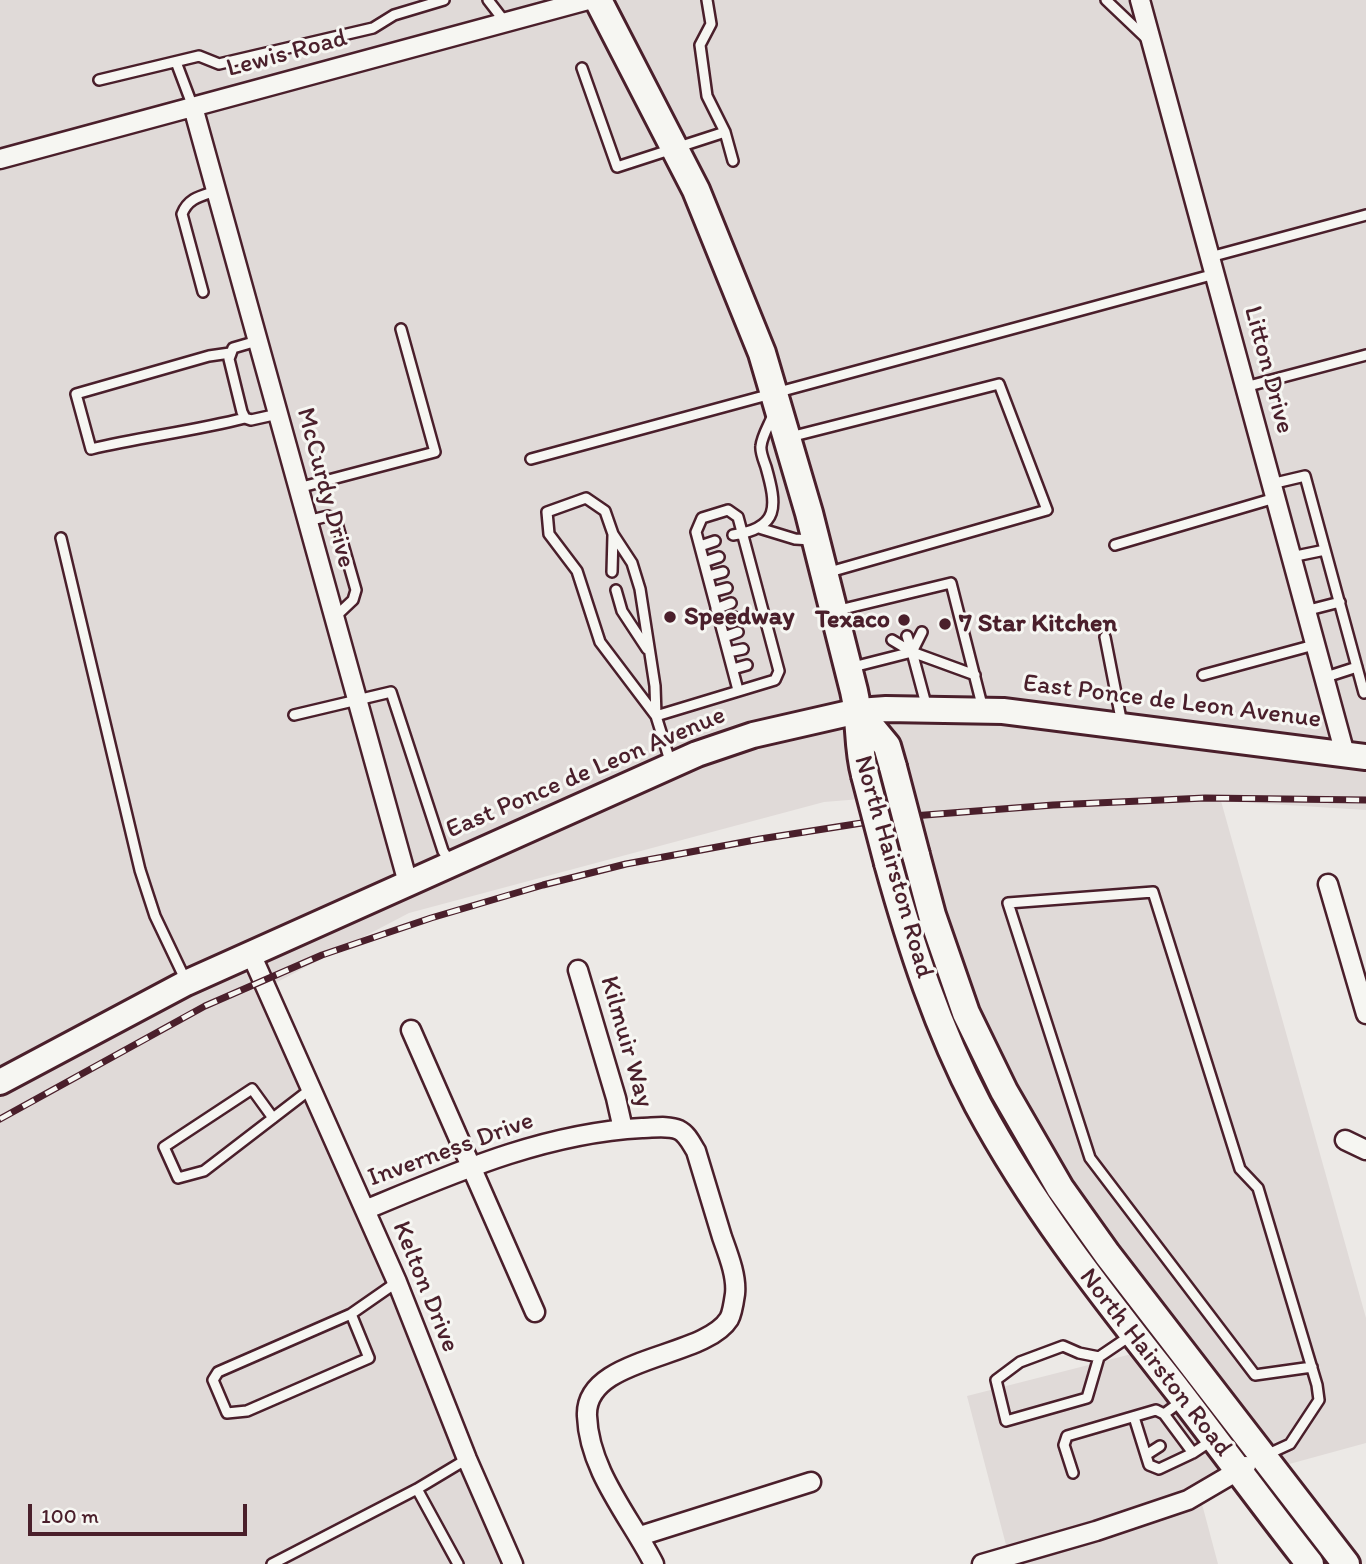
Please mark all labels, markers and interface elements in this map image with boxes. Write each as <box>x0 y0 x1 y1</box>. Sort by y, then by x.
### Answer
street label: Lewis Road <box>223 23 351 85</box>
street label: Litton Drive <box>1236 303 1300 437</box>
street label: McCurdy Drive <box>289 405 361 571</box>
place label: Speedway <box>684 601 794 633</box>
place label: Texaco <box>815 604 890 636</box>
place label: 7 Star Kitchen <box>959 608 1117 640</box>
marker: Speedway <box>662 609 678 625</box>
marker: Texaco <box>896 612 912 628</box>
marker: 7 Star Kitchen <box>937 616 953 632</box>
street label: East Ponce de Leon Avenue <box>1021 668 1323 736</box>
street label: East Ponce de Leon Avenue <box>442 700 730 846</box>
street label: North Hairston Road <box>846 752 940 982</box>
street label: Kilmuir Way <box>592 973 660 1111</box>
street label: Inverness Drive <box>364 1106 538 1194</box>
street label: Kelton Drive <box>385 1217 465 1357</box>
street label: North Hairston Road <box>1072 1263 1238 1463</box>
scale bar <box>32 1490 250 1534</box>
text: 100 m <box>41 1503 99 1528</box>

